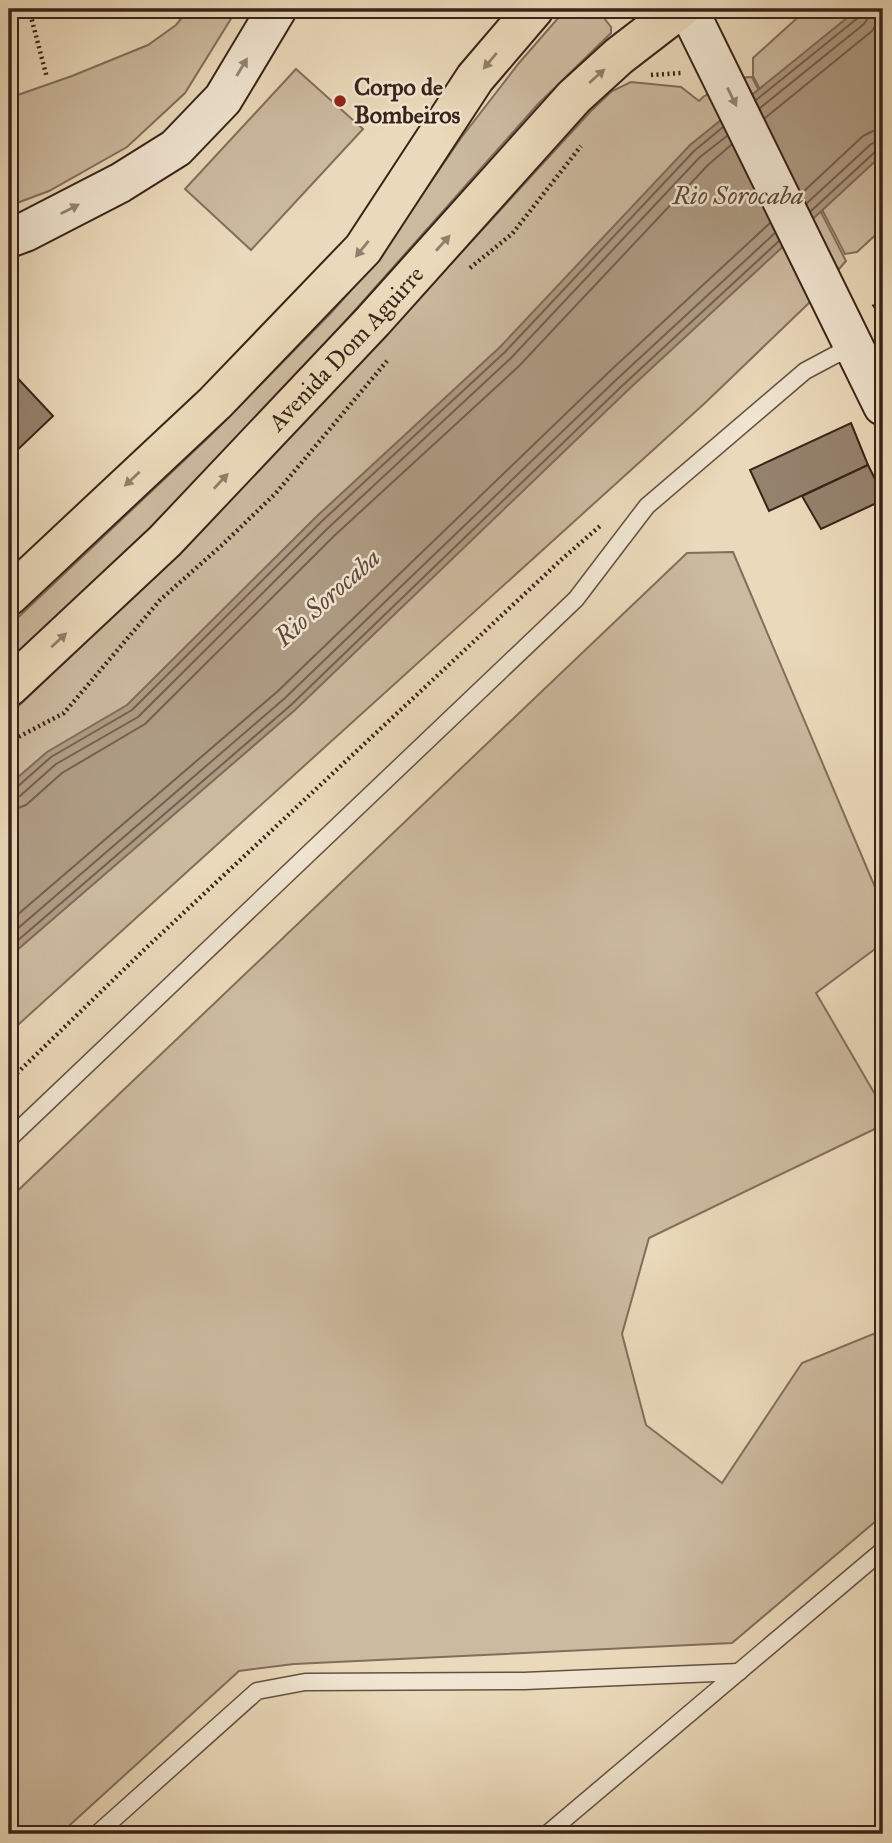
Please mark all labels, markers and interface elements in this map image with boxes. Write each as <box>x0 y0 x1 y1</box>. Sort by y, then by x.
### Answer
one-way arrow <box>483 52 498 69</box>
one-way arrow <box>236 57 249 76</box>
one-way arrow <box>588 68 605 84</box>
place label: Corpo de Bombeiros <box>354 72 461 130</box>
one-way arrow <box>726 87 738 107</box>
marker: Corpo de Bombeiros <box>332 93 348 109</box>
water label: Rio Sorocaba <box>671 179 804 211</box>
one-way arrow <box>60 203 80 214</box>
one-way arrow <box>435 234 451 252</box>
one-way arrow <box>355 239 370 257</box>
street label: Avenida Dom Aguirre <box>261 260 430 438</box>
one-way arrow <box>124 470 141 486</box>
one-way arrow <box>213 473 229 490</box>
water label: Rio Sorocaba <box>267 541 386 653</box>
one-way arrow <box>50 633 67 649</box>

